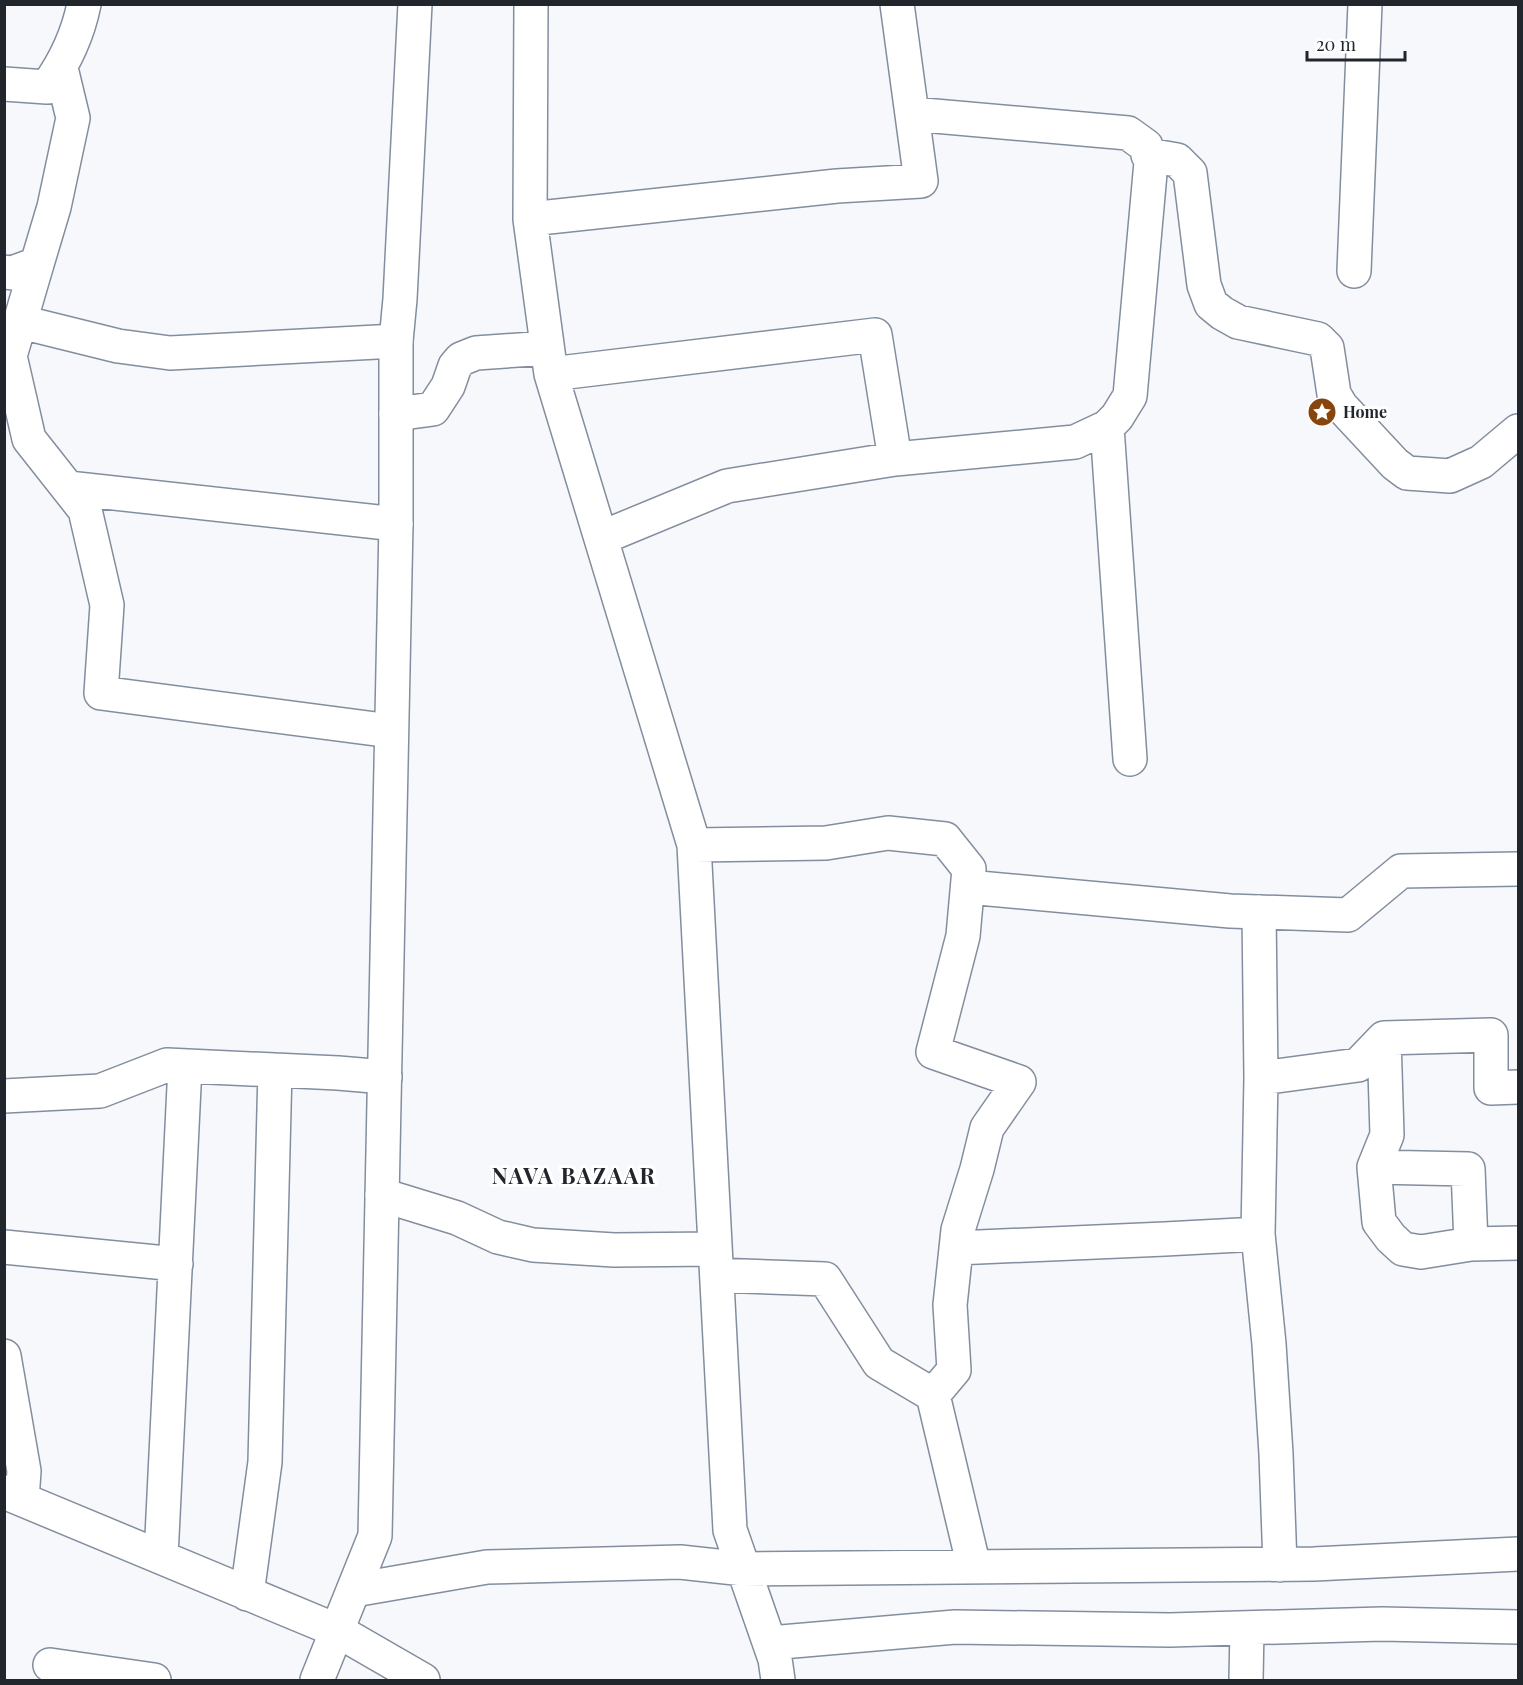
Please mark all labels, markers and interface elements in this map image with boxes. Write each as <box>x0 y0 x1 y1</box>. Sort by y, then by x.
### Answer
scale bar <box>1307 24 1404 62</box>
text: 20 m <box>1316 32 1356 56</box>
place icon: Home <box>1306 396 1338 428</box>
place label: Home <box>1343 401 1387 422</box>
district label: NAVA BAZAAR <box>492 1160 656 1190</box>

